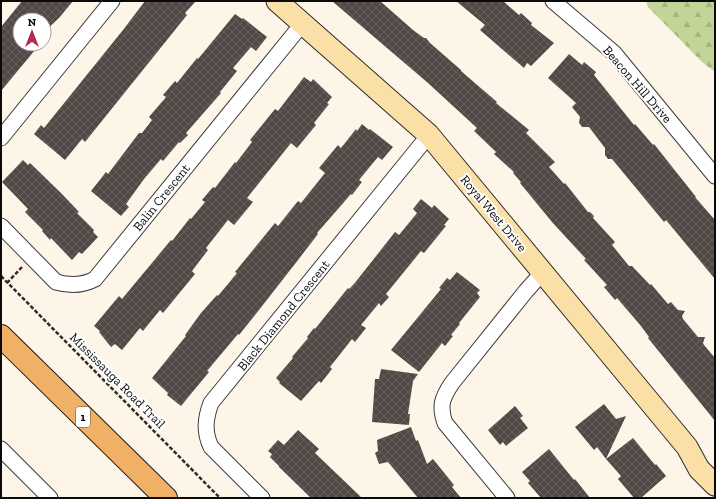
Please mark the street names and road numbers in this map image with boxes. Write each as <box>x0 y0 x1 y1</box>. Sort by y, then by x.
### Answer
street label: Beacon Hill Drive <box>600 43 675 126</box>
street label: Balin Crescent <box>130 161 193 234</box>
street label: Royal West Drive <box>457 172 530 255</box>
street label: Black Diamond Crescent <box>234 257 333 374</box>
street label: Mississauga Road Trail <box>67 330 169 432</box>
road number: 1 <box>76 407 90 427</box>

